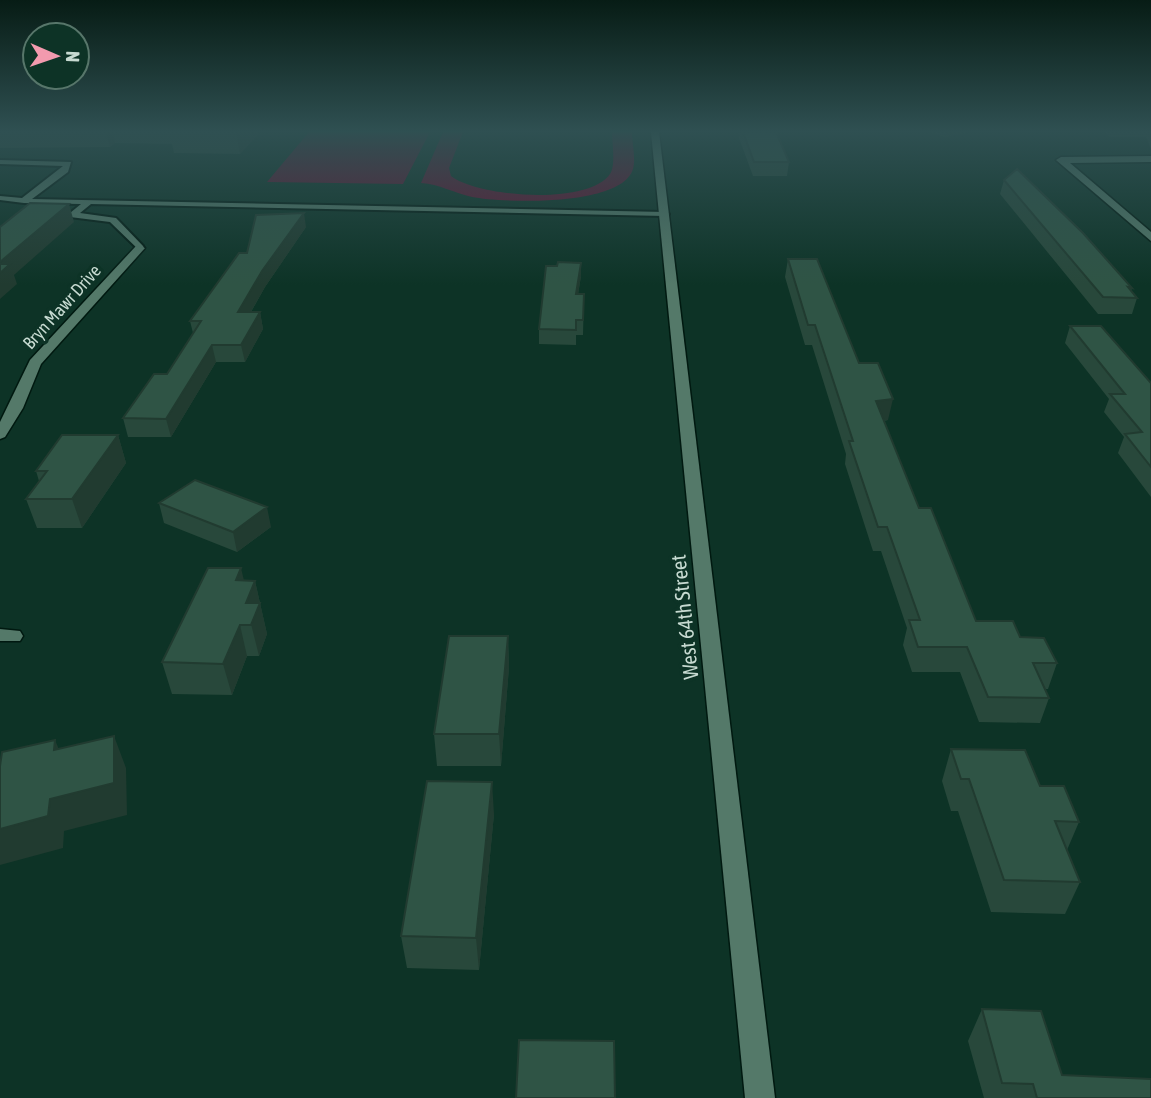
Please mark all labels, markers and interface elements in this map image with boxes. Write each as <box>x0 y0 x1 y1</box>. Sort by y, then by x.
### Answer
north arrow <box>21 21 91 91</box>
text: N <box>62 51 84 63</box>
street label: Bryn Mawr Drive <box>18 260 105 353</box>
street label: West 64th Street <box>666 553 702 681</box>

